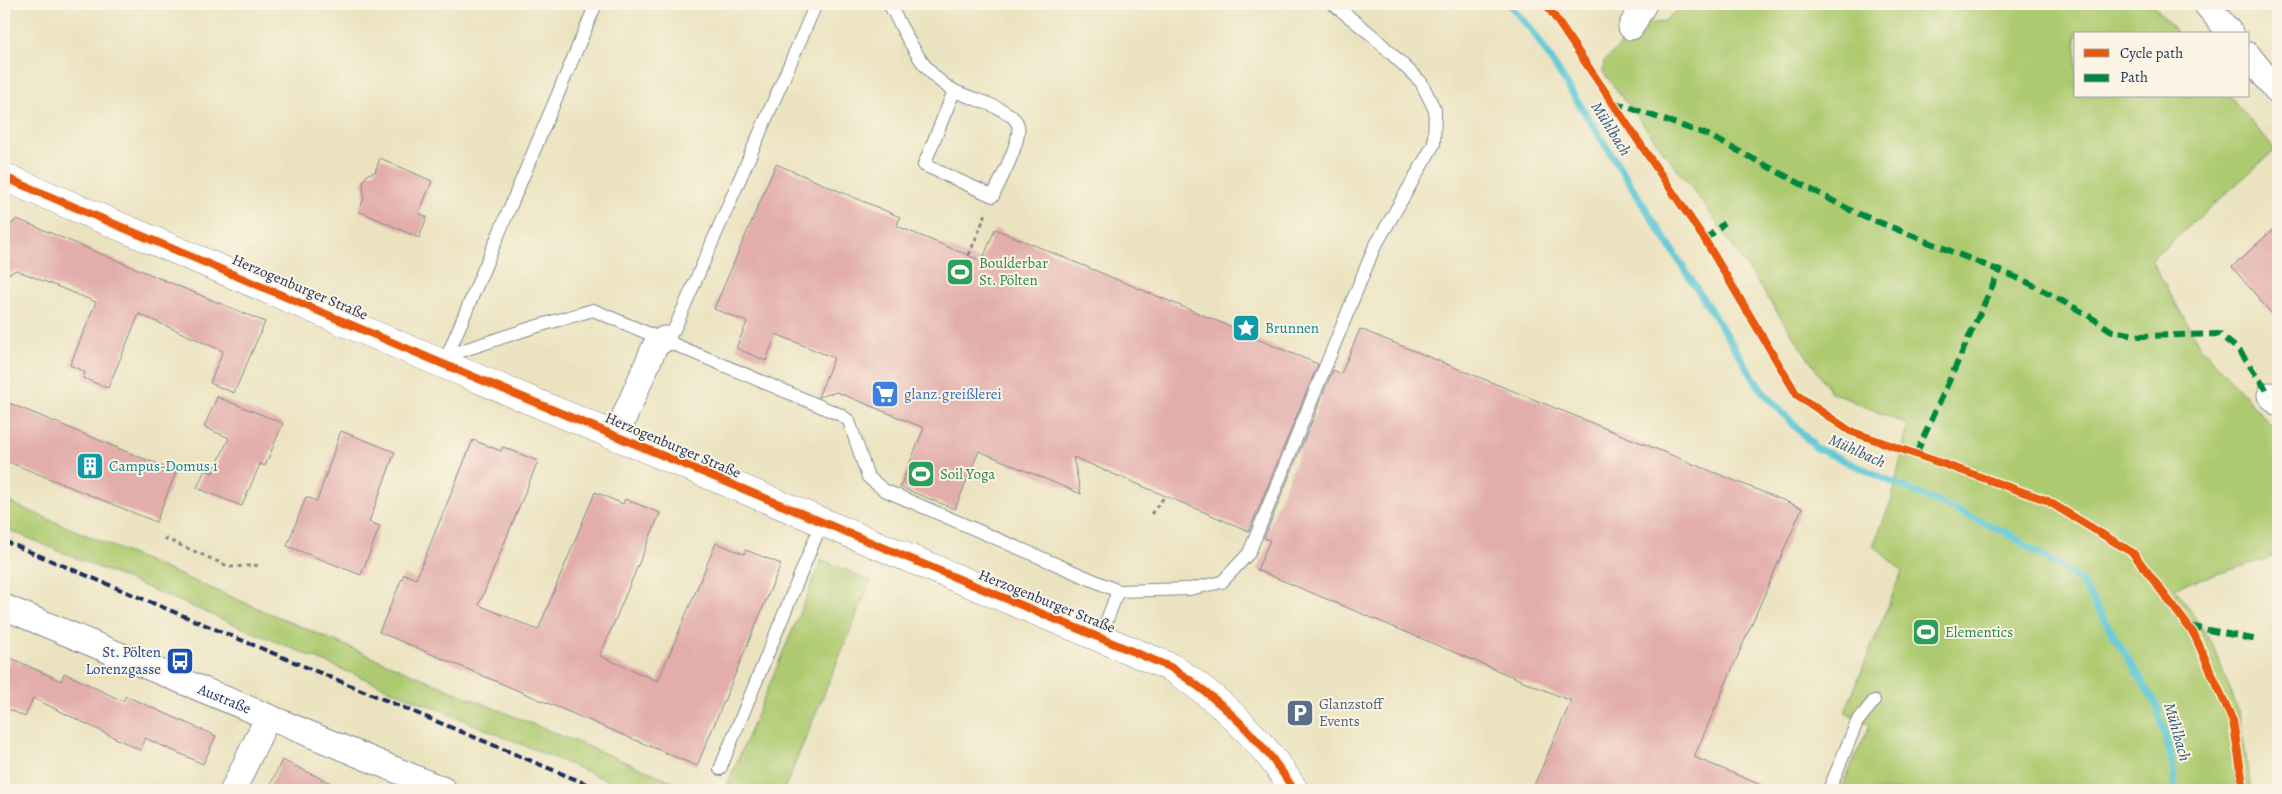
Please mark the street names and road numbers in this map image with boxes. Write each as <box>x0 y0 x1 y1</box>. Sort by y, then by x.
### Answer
street label: Herzogenburger Straße <box>229 249 371 325</box>
street label: Herzogenburger Straße <box>602 407 744 483</box>
street label: Herzogenburger Straße <box>976 564 1119 638</box>
street label: Austraße <box>194 678 255 719</box>

